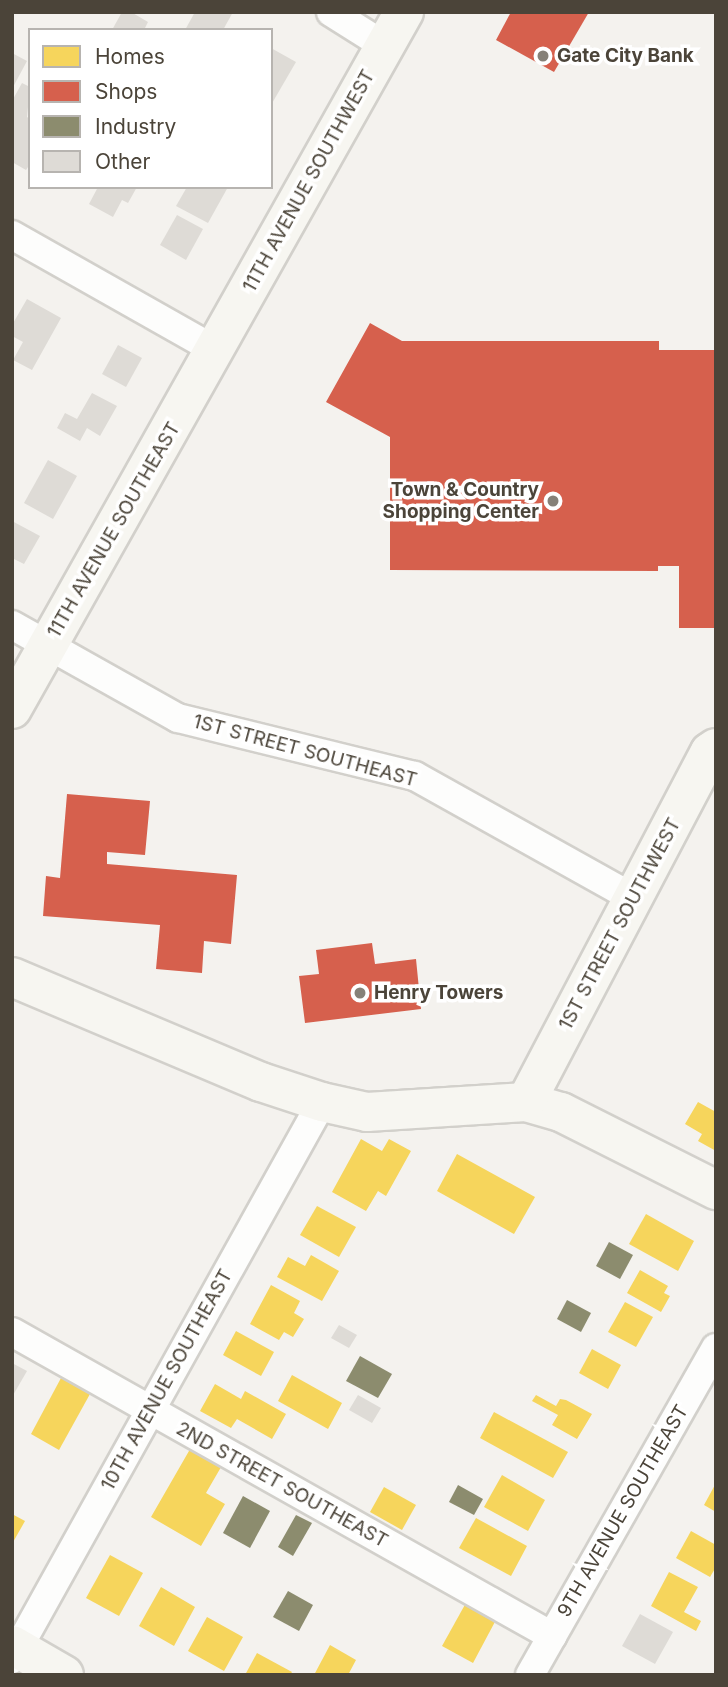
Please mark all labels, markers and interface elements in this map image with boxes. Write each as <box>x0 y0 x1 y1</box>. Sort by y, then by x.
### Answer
legend <box>28 28 273 189</box>
text: Homes <box>95 44 165 69</box>
place label: Gate City Bank <box>557 45 694 67</box>
marker: Gate City Bank <box>535 48 551 64</box>
street label: 11TH AVENUE SOUTHWEST <box>238 66 380 296</box>
text: Shops <box>95 79 157 104</box>
text: Industry <box>95 114 176 139</box>
text: Other <box>95 149 151 174</box>
street label: 11TH AVENUE SOUTHEAST <box>43 418 185 642</box>
place label: Town & Country Shopping Center <box>383 479 539 523</box>
marker: Town & Country Shopping Center <box>545 493 561 509</box>
street label: 1ST STREET SOUTHEAST <box>191 710 419 792</box>
street label: 1ST STREET SOUTHWEST <box>554 814 686 1034</box>
place label: Henry Towers <box>374 982 503 1004</box>
marker: Henry Towers <box>352 985 368 1001</box>
street label: 10TH AVENUE SOUTHEAST <box>97 1265 237 1495</box>
street label: 9TH AVENUE SOUTHEAST <box>553 1401 693 1621</box>
street label: 2ND STREET SOUTHEAST <box>172 1417 392 1553</box>

